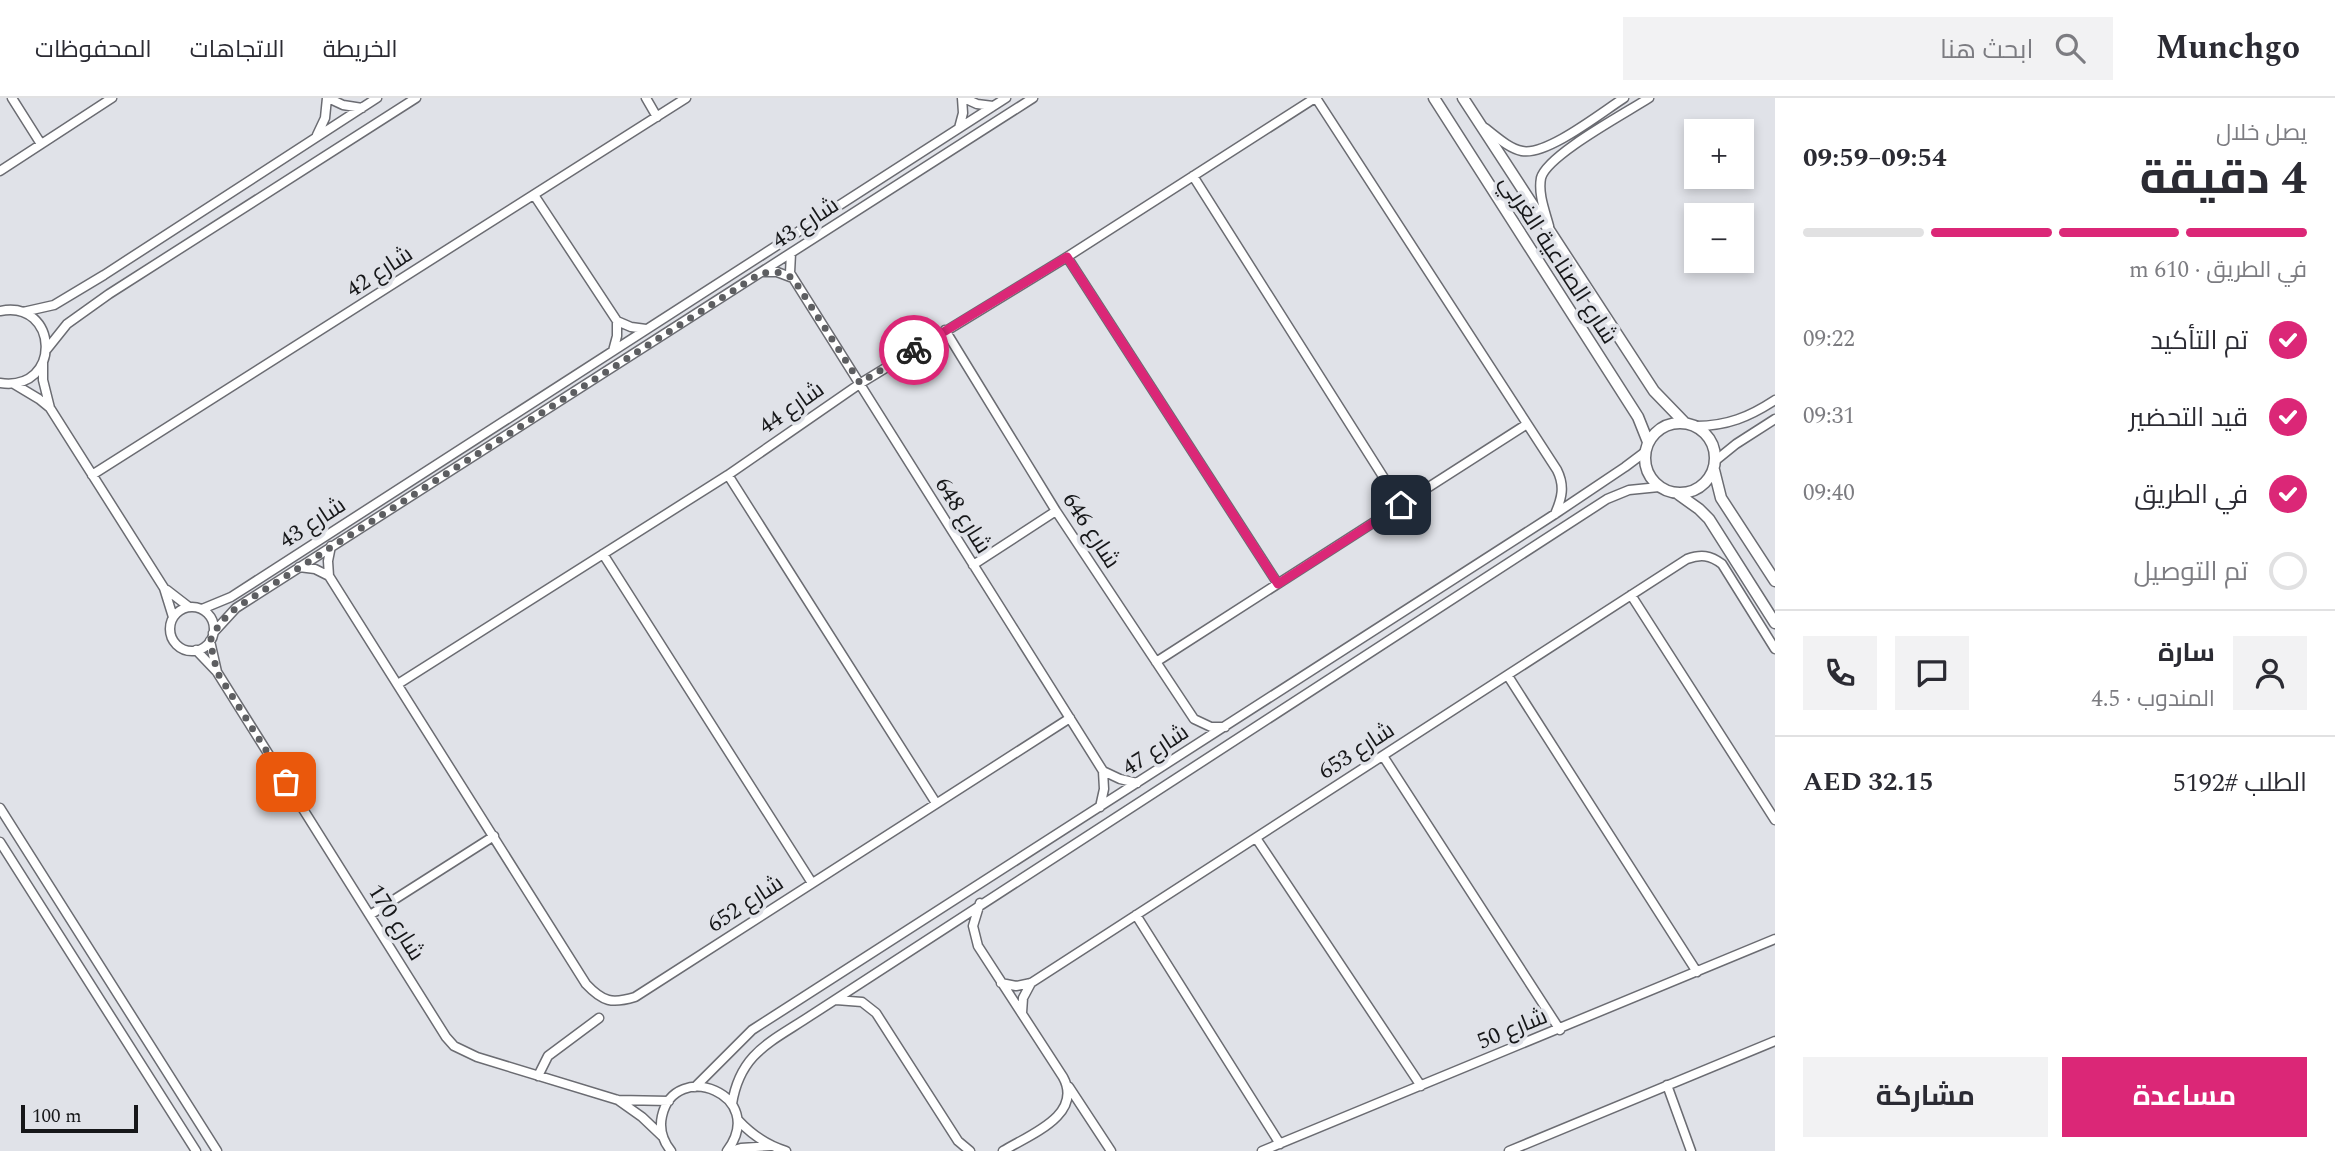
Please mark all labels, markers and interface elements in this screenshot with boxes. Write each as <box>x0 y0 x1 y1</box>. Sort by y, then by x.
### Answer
search box <box>1623 17 2113 80</box>
text: Munchgo <box>2155 23 2300 73</box>
icon: search <box>2051 29 2089 67</box>
text: ابحث هنا <box>1940 30 2033 70</box>
text: المحفوظات <box>35 32 152 68</box>
text: الاتجاهات <box>190 32 285 68</box>
text: الخريطة <box>323 32 398 68</box>
text: يصل خلال <box>2216 116 2307 151</box>
map controls <box>1684 119 1754 273</box>
button: + <box>1684 119 1754 189</box>
text: 09:54–09:59 <box>1803 138 1947 178</box>
text: 4 دقيقة <box>2140 144 2307 214</box>
street label: شارع الصناعية الغربي <box>1490 168 1626 352</box>
street label: شارع 43 <box>766 189 846 258</box>
button: − <box>1684 203 1754 273</box>
street label: شارع 42 <box>340 238 420 307</box>
text: في الطريق · 610 m <box>2129 253 2307 288</box>
courier <box>879 315 949 385</box>
text: تم التأكيد <box>2150 321 2248 361</box>
icon: check <box>2269 321 2307 359</box>
text: 09:22 <box>1803 322 1855 357</box>
icon: bike <box>895 331 933 369</box>
street label: شارع 44 <box>752 373 832 444</box>
text: قيد التحضير <box>2129 398 2248 438</box>
icon: check <box>2269 398 2307 436</box>
text: 09:31 <box>1803 399 1855 434</box>
street label: شارع 648 <box>925 471 1000 561</box>
pin <box>1371 475 1431 535</box>
text: في الطريق <box>2134 475 2248 515</box>
icon: check <box>2269 475 2307 513</box>
text: 09:40 <box>1803 476 1855 511</box>
street label: شارع 646 <box>1053 486 1129 576</box>
icon: home <box>1382 486 1420 524</box>
street label: شارع 43 <box>273 489 353 558</box>
text: تم التوصيل <box>2133 552 2248 592</box>
text: سارة <box>2158 633 2215 673</box>
button: phone <box>1803 636 1877 710</box>
button: chat <box>1895 636 1969 710</box>
button: person <box>2233 636 2307 710</box>
text: المندوب · 4.5 <box>2091 682 2215 717</box>
street label: شارع 653 <box>1312 713 1402 789</box>
street label: شارع 47 <box>1116 716 1196 785</box>
pin <box>256 752 316 812</box>
text: AED 32.15 <box>1803 762 1934 802</box>
icon: bag <box>267 763 305 801</box>
text: الطلب #5192 <box>2173 763 2307 803</box>
street label: شارع 652 <box>701 866 791 942</box>
street label: شارع 170 <box>358 878 433 968</box>
street label: شارع 50 <box>1472 999 1553 1059</box>
button: مشاركة <box>1803 1057 2048 1137</box>
button: مساعدة <box>2062 1057 2307 1137</box>
scale bar <box>21 1102 138 1134</box>
text: 100 m <box>32 1102 82 1131</box>

